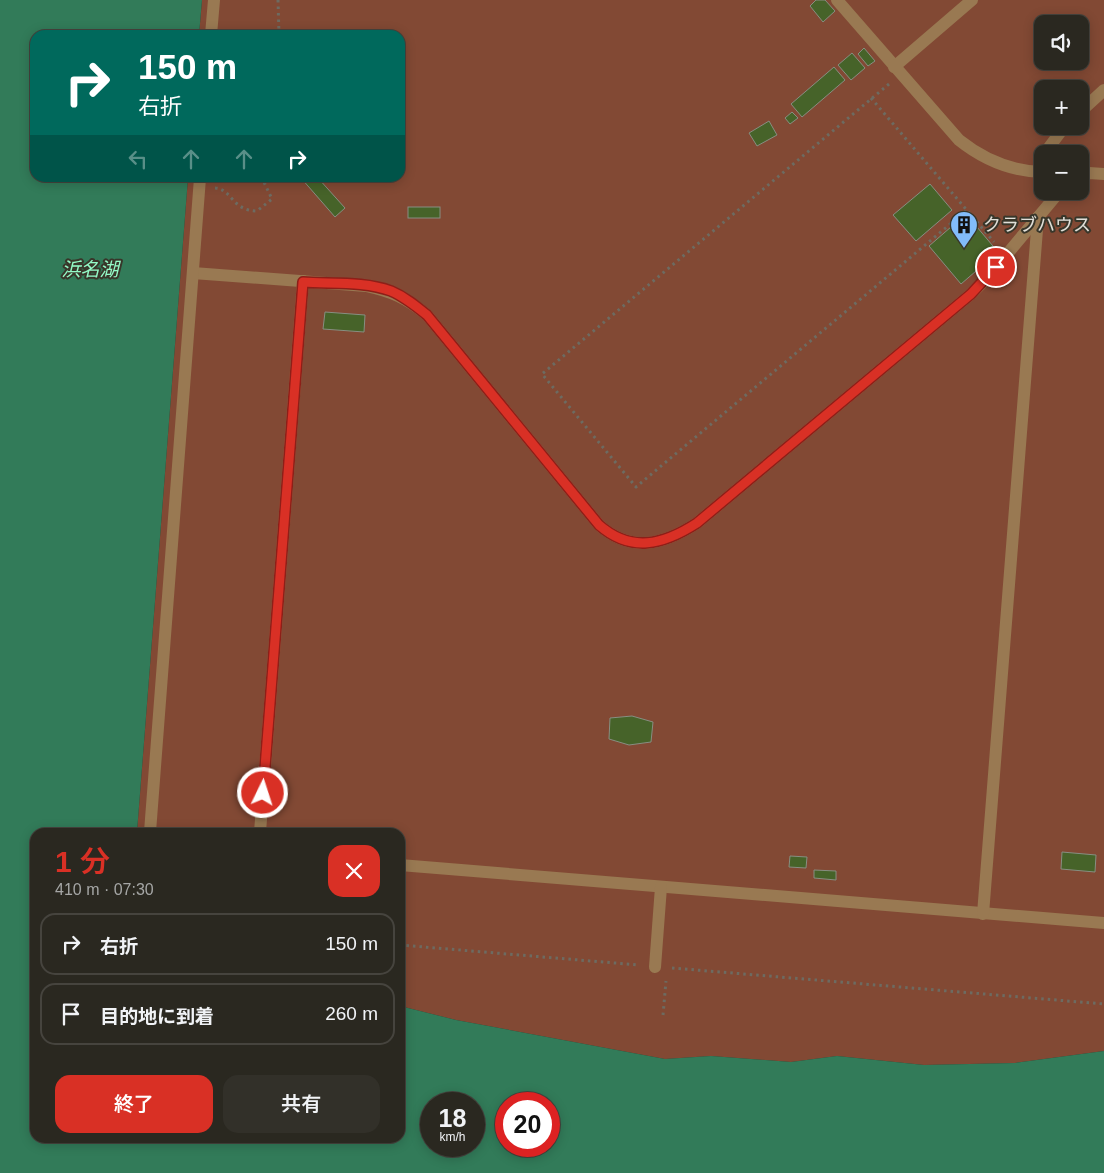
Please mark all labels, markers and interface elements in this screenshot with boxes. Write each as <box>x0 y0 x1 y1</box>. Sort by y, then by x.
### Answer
map controls <box>1034 15 1089 200</box>
button: sound <box>1034 15 1089 70</box>
text: 150 m <box>138 47 237 86</box>
icon: right <box>55 50 120 115</box>
button: + <box>1034 80 1089 135</box>
text: 右折 <box>138 94 182 119</box>
icon: left <box>124 145 152 173</box>
icon: ahead <box>177 145 205 173</box>
icon: ahead <box>230 145 258 173</box>
icon: right <box>283 145 311 173</box>
button: − <box>1034 145 1089 200</box>
building icon: クラブハウス <box>949 210 979 249</box>
place label: クラブハウス <box>983 215 1091 235</box>
pin <box>975 246 1017 288</box>
icon: arrive <box>982 253 1010 281</box>
water label: 浜名湖 <box>61 259 121 280</box>
position arrow <box>236 766 288 818</box>
text: 1 分 <box>55 845 110 878</box>
button: close <box>328 845 380 897</box>
text: 410 m · 07:30 <box>55 881 154 898</box>
icon: right <box>57 930 85 958</box>
text: 150 m <box>325 933 378 954</box>
text: 右折 <box>100 936 138 957</box>
icon: arrive <box>57 1000 85 1028</box>
text: 260 m <box>325 1003 378 1024</box>
text: 目的地に到着 <box>100 1006 214 1027</box>
button: 終了 <box>55 1075 213 1133</box>
button: 共有 <box>223 1075 380 1133</box>
speed limit sign: 20 <box>495 1092 560 1157</box>
text: 18 <box>439 1104 466 1132</box>
text: km/h <box>439 1130 466 1144</box>

